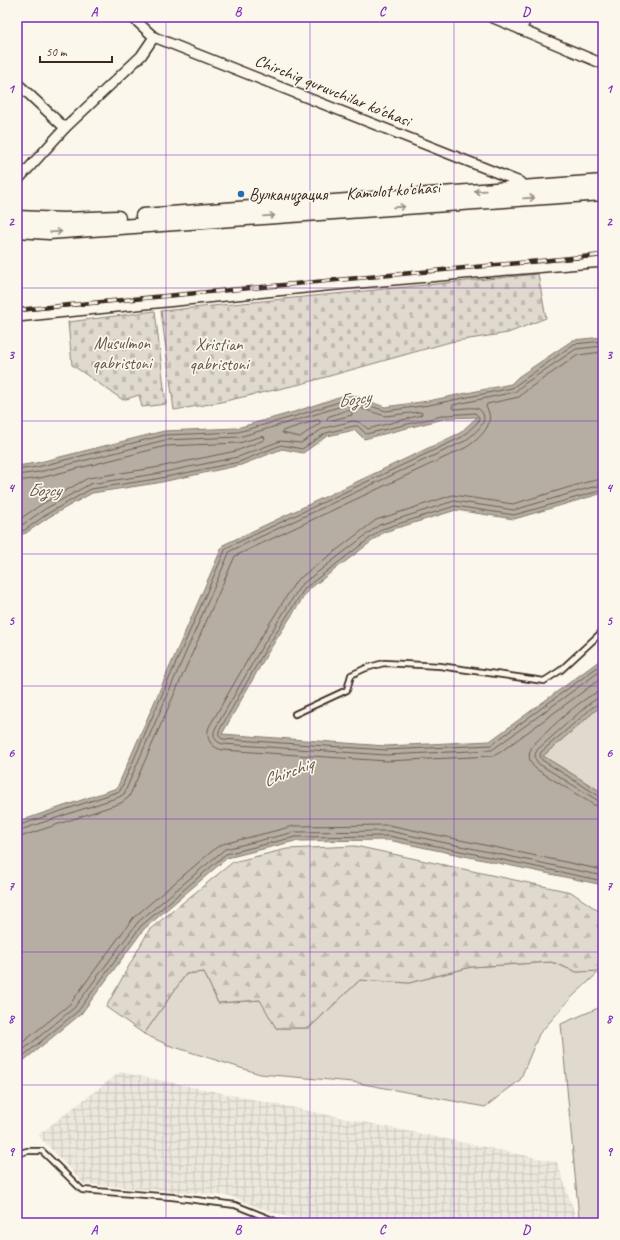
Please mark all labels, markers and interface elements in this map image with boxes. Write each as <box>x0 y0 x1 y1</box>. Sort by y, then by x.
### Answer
text: A <box>91 4 99 20</box>
text: B <box>235 4 243 20</box>
text: C <box>379 4 387 20</box>
text: D <box>522 4 531 20</box>
scale bar <box>40 38 112 64</box>
text: 50 m <box>46 44 68 60</box>
street label: Chirchiq quruvchilar ko'chasi <box>252 50 415 132</box>
text: 1 <box>8 81 16 97</box>
text: 1 <box>606 81 614 97</box>
street label: Kamolot ko‘chasi <box>345 177 442 204</box>
place label: Вулканизация <box>249 184 329 206</box>
one-way arrow <box>474 187 487 195</box>
marker: Вулканизация <box>236 189 246 199</box>
one-way arrow <box>522 195 535 202</box>
one-way arrow <box>392 204 405 211</box>
one-way arrow <box>262 213 275 220</box>
text: 2 <box>8 214 15 230</box>
text: 2 <box>606 214 613 230</box>
one-way arrow <box>49 228 62 235</box>
park label: Musulmon qabristoni <box>93 333 153 374</box>
park label: Xristian qabristoni <box>190 334 250 375</box>
text: 3 <box>8 347 15 363</box>
text: 3 <box>606 347 613 363</box>
water label: Бозсу <box>336 385 375 413</box>
water label: Бозсу <box>28 479 63 502</box>
text: 4 <box>8 480 16 496</box>
text: 4 <box>606 480 614 496</box>
text: 5 <box>8 613 15 629</box>
text: 5 <box>606 613 613 629</box>
text: 6 <box>8 745 15 761</box>
text: 6 <box>606 745 613 761</box>
water label: Chirchiq <box>260 752 319 791</box>
text: 7 <box>8 878 15 894</box>
text: 7 <box>606 878 613 894</box>
text: 8 <box>8 1011 16 1027</box>
text: 8 <box>606 1011 614 1027</box>
text: 9 <box>8 1144 15 1160</box>
text: 9 <box>606 1144 613 1160</box>
text: A <box>91 1222 99 1238</box>
text: B <box>235 1222 243 1238</box>
text: C <box>379 1222 387 1238</box>
text: D <box>522 1222 531 1238</box>

